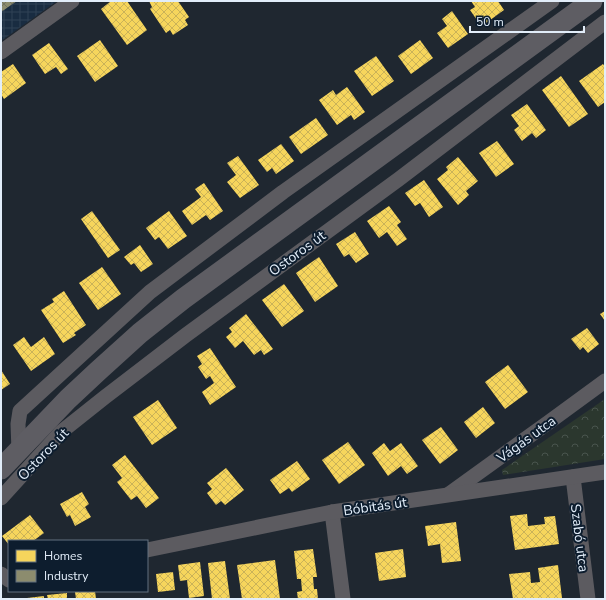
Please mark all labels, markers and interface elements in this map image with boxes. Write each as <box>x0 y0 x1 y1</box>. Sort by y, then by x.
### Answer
scale bar <box>470 8 584 34</box>
text: 50 m <box>476 14 504 30</box>
street label: Ostoros út <box>265 226 330 280</box>
street label: Vágás utca <box>492 412 560 468</box>
street label: Ostoros út <box>14 424 73 485</box>
street label: Bóbitás út <box>342 493 408 520</box>
street label: Szabó utca <box>566 503 593 573</box>
legend <box>8 540 148 592</box>
text: Homes <box>44 548 82 564</box>
text: Industry <box>44 568 89 584</box>

